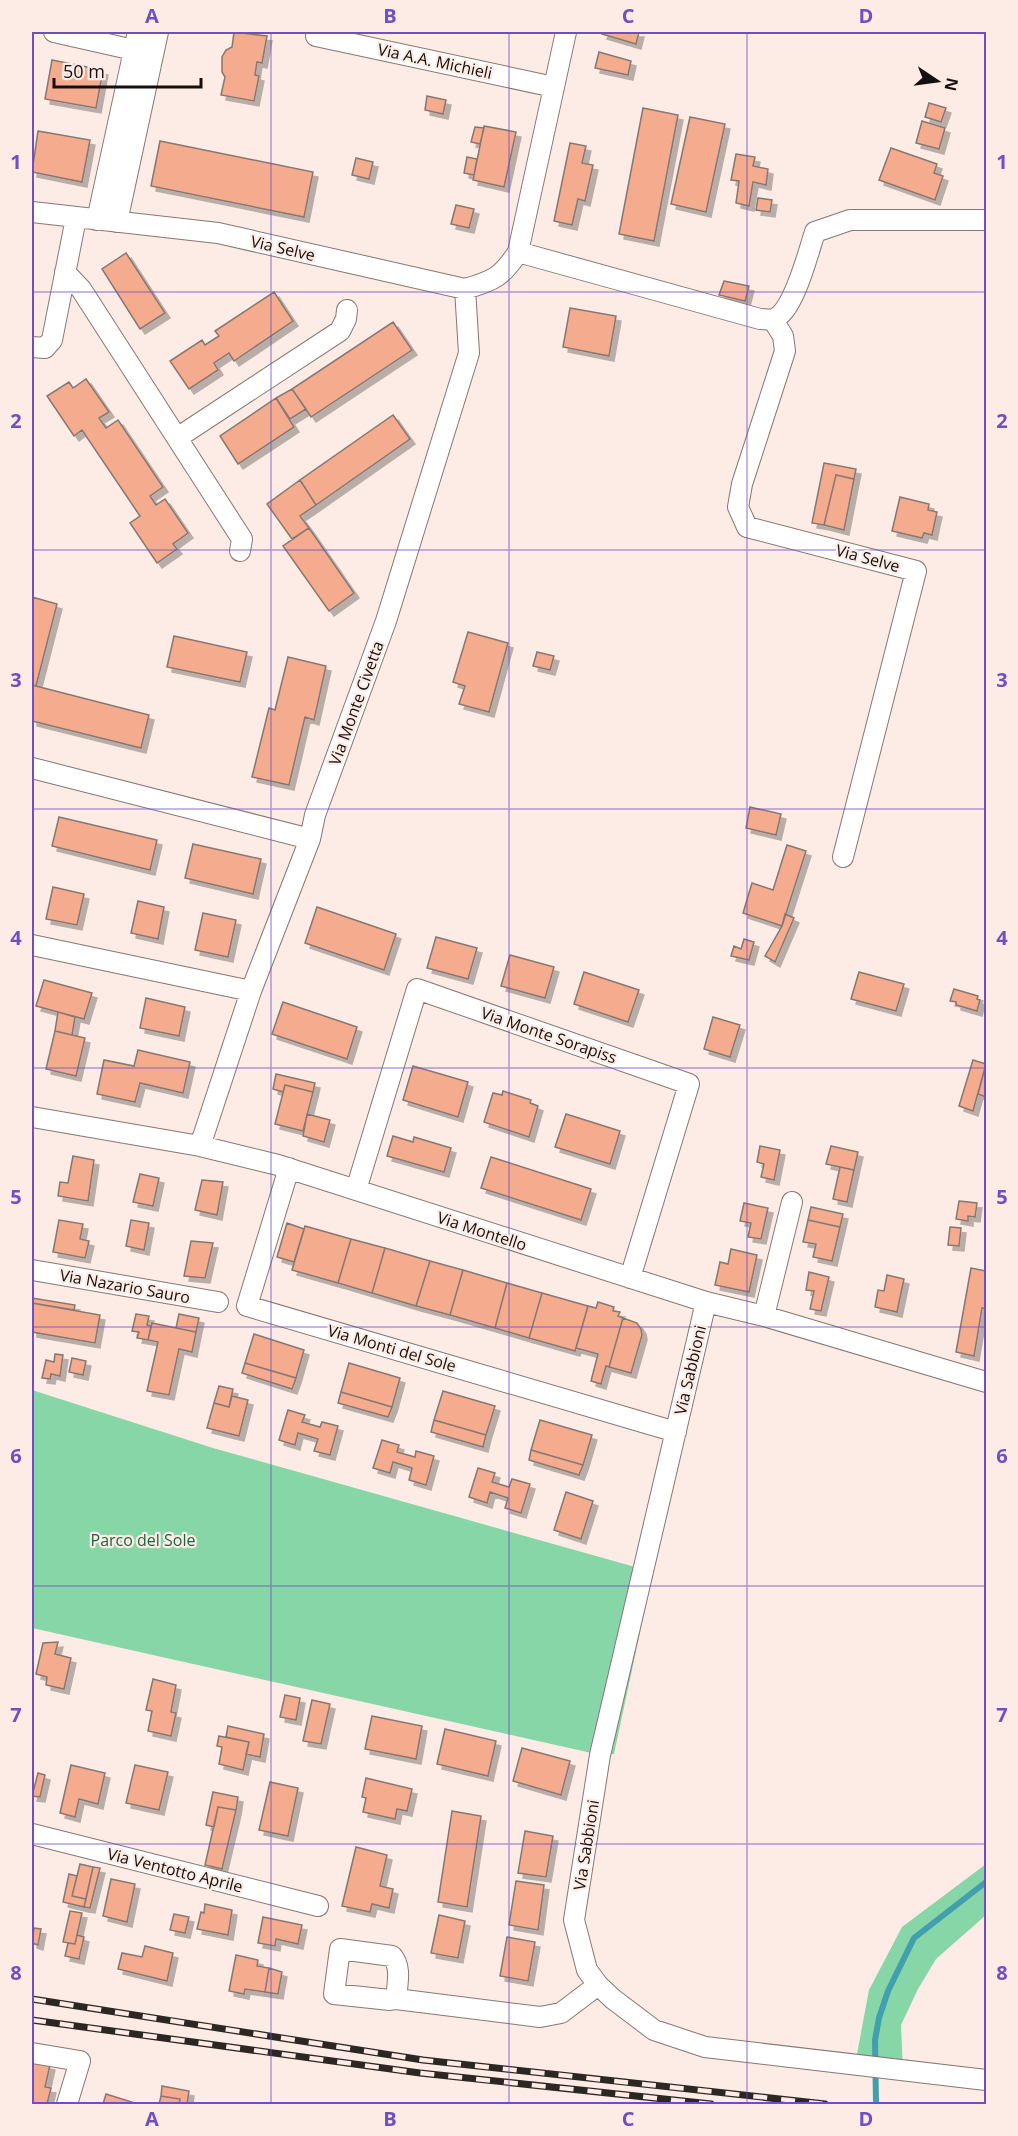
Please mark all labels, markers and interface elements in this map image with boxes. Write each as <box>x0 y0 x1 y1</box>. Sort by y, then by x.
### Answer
text: A <box>145 2 159 29</box>
text: B <box>383 2 397 29</box>
text: C <box>622 2 635 29</box>
text: D <box>859 2 873 29</box>
street label: Via A.A. Michieli <box>376 38 494 84</box>
scale bar <box>54 51 201 89</box>
north arrow <box>907 51 967 111</box>
text: 50 m <box>63 59 105 83</box>
text: N <box>939 76 964 93</box>
text: 1 <box>10 148 22 175</box>
text: 1 <box>996 148 1008 175</box>
street label: Via Selve <box>249 230 317 266</box>
text: 2 <box>10 407 22 434</box>
text: 2 <box>996 407 1008 434</box>
street label: Via Selve <box>834 539 902 577</box>
street label: Via Monte Civetta <box>323 638 389 768</box>
text: 3 <box>10 666 22 693</box>
text: 3 <box>996 666 1008 693</box>
text: 4 <box>10 924 22 951</box>
text: 4 <box>996 924 1008 951</box>
street label: Via Monte Sorapiss <box>478 1001 620 1069</box>
text: 5 <box>10 1183 22 1210</box>
text: 5 <box>996 1183 1008 1210</box>
street label: Via Montello <box>434 1206 530 1256</box>
street label: Via Nazario Sauro <box>58 1264 192 1308</box>
street label: Via Monti del Sole <box>325 1319 459 1377</box>
street label: Via Sabbioni <box>669 1323 711 1417</box>
text: 6 <box>10 1442 22 1469</box>
text: 6 <box>996 1442 1008 1469</box>
park label: Parco del Sole <box>91 1529 195 1551</box>
text: 7 <box>10 1701 22 1728</box>
text: 7 <box>996 1701 1008 1728</box>
street label: Via Sabbioni <box>568 1798 604 1892</box>
street label: Via Ventotto Aprile <box>105 1843 245 1897</box>
text: 8 <box>10 1959 22 1986</box>
text: 8 <box>996 1959 1008 1986</box>
text: A <box>145 2105 159 2132</box>
text: B <box>383 2105 397 2132</box>
text: C <box>622 2105 635 2132</box>
text: D <box>859 2105 873 2132</box>

